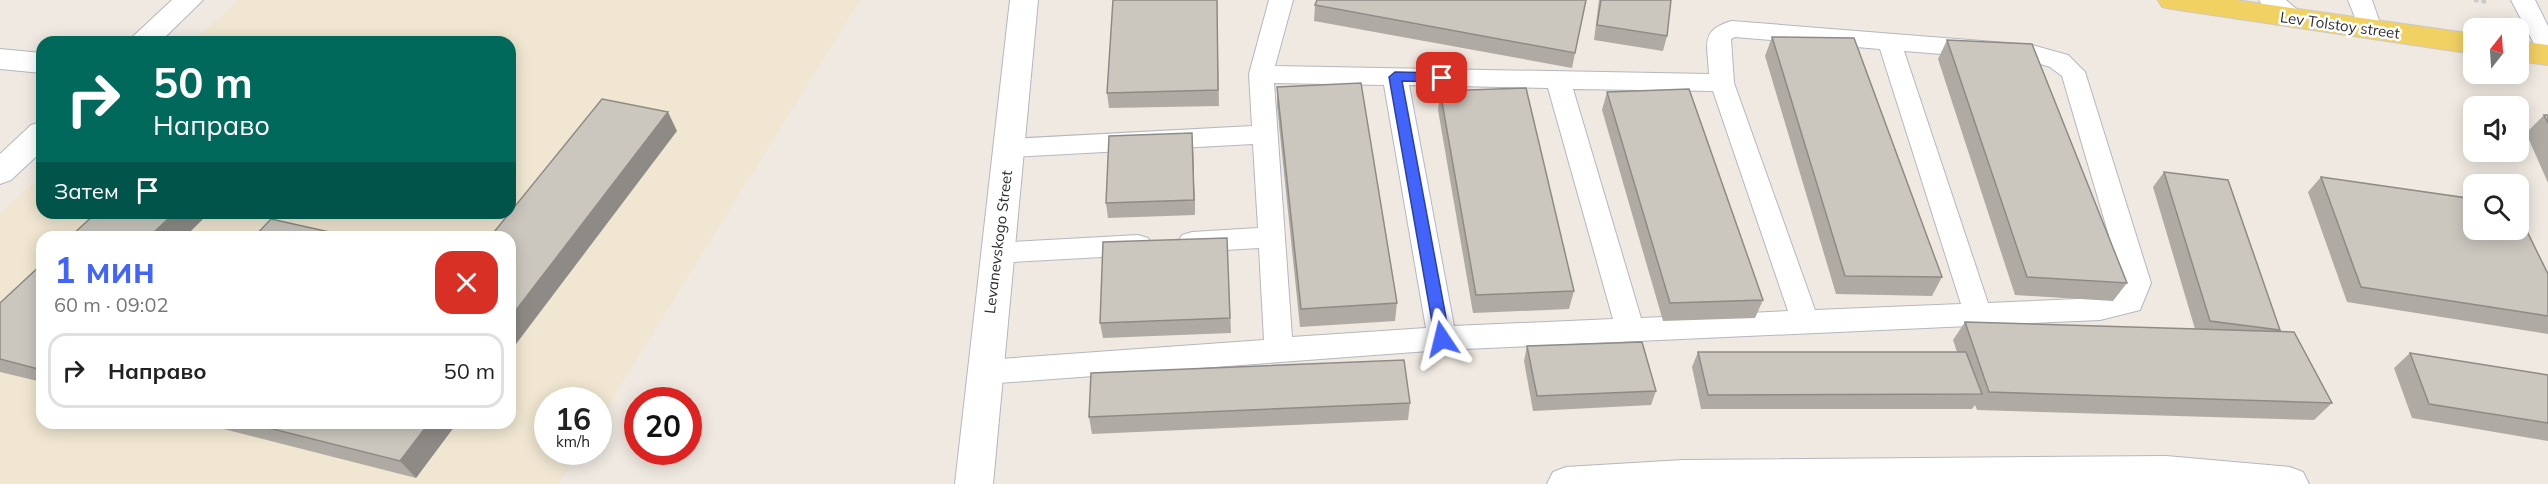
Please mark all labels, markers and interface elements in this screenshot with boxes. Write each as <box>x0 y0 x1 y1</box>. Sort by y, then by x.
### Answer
street label: Lev Tolstoy street <box>2279 7 2401 43</box>
north arrow <box>2463 18 2529 84</box>
map controls <box>2463 18 2529 240</box>
pin <box>1416 52 1467 103</box>
text: 50 m <box>153 56 253 109</box>
icon: right <box>54 60 132 138</box>
icon: arrive <box>1425 61 1458 94</box>
button: sound <box>2463 96 2529 162</box>
text: Направо <box>153 108 270 142</box>
street label: Levanevskogo Street <box>980 169 1016 315</box>
icon: arrive <box>131 174 164 207</box>
button: search <box>2463 174 2529 240</box>
text: Затем <box>54 177 119 205</box>
text: 1 мин <box>54 247 155 292</box>
button: close <box>435 251 498 314</box>
text: 60 m · 09:02 <box>54 292 168 317</box>
position arrow <box>1410 307 1474 371</box>
icon: right <box>57 354 90 387</box>
text: Направо <box>108 357 206 385</box>
text: 50 m <box>444 357 495 385</box>
speed limit sign: 20 <box>624 387 702 465</box>
text: 16 <box>555 400 591 438</box>
text: km/h <box>556 432 590 451</box>

